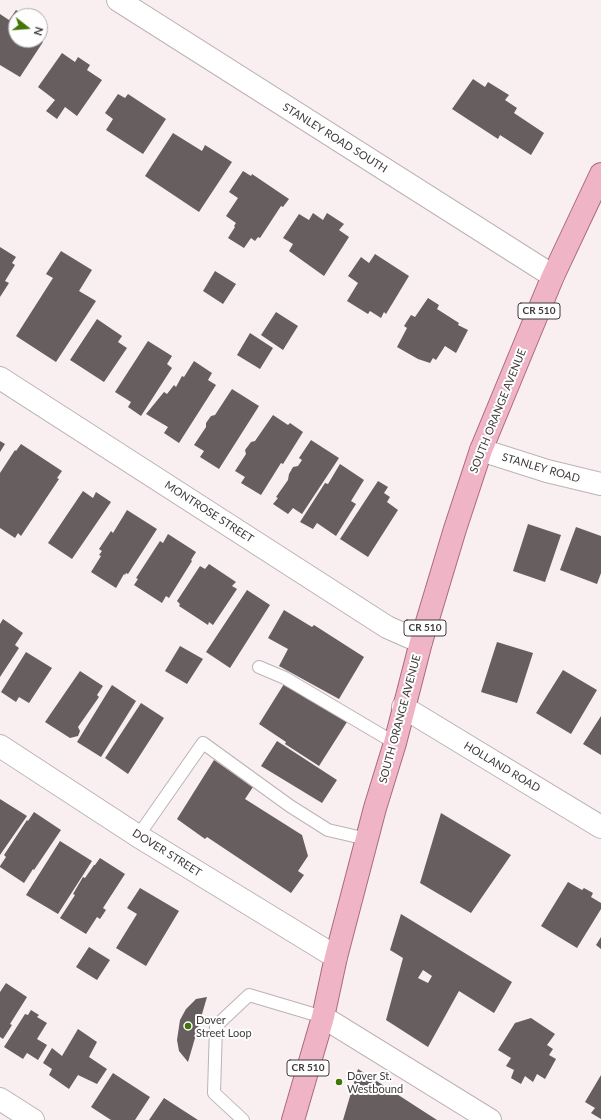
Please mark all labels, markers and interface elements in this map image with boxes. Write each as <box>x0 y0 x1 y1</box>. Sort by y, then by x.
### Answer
north arrow <box>8 8 48 48</box>
text: N <box>32 25 46 37</box>
street label: STANLEY ROAD SOUTH <box>280 100 390 176</box>
road number: CR 510 <box>518 303 560 319</box>
street label: SOUTH ORANGE AVENUE <box>467 347 529 475</box>
street label: STANLEY ROAD <box>501 451 581 485</box>
street label: MONTROSE STREET <box>162 478 256 546</box>
road number: CR 510 <box>404 620 446 636</box>
street label: SOUTH ORANGE AVENUE <box>376 653 424 785</box>
street label: HOLLAND ROAD <box>461 739 543 795</box>
street label: DOVER STREET <box>130 826 204 880</box>
place label: Dover Street Loop <box>196 1013 252 1039</box>
marker: Dover Street Loop <box>183 1021 193 1031</box>
road number: CR 510 <box>287 1060 329 1076</box>
place label: Dover St. Westbound <box>347 1069 403 1095</box>
marker: Dover St. Westbound <box>334 1077 344 1087</box>

